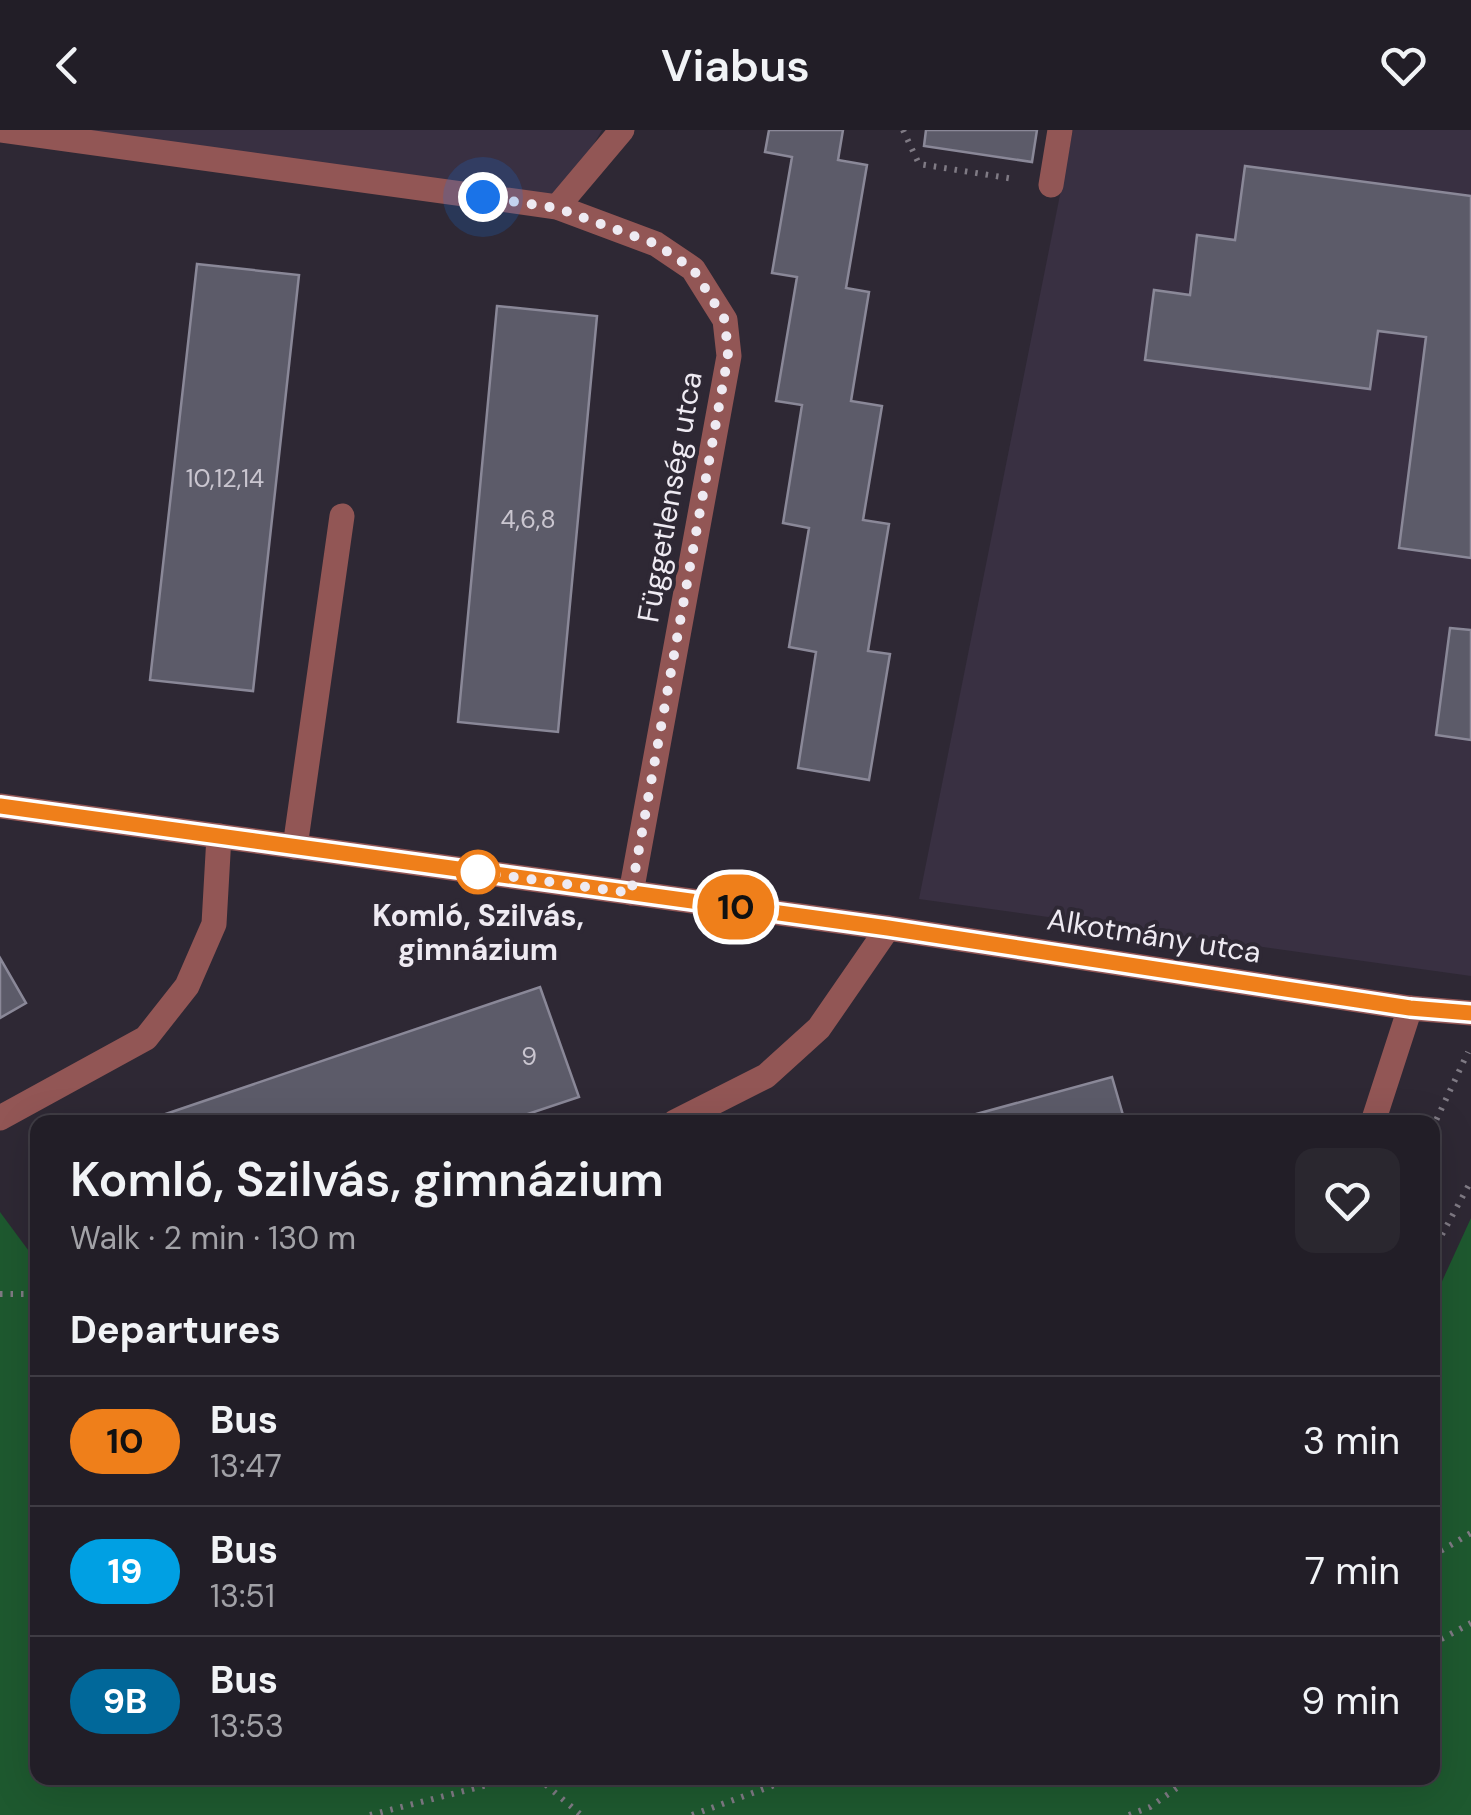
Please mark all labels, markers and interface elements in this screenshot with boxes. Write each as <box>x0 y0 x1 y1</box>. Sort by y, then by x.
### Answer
text: Viabus <box>661 36 810 95</box>
icon: back <box>40 38 95 93</box>
icon: heart <box>1376 38 1431 93</box>
your location <box>458 172 508 222</box>
street label: Függetlenség utca <box>628 368 711 625</box>
house number: 10,12,14 <box>186 462 264 495</box>
house number: 4,6,8 <box>500 503 556 536</box>
marker: Komló, Szilvás, gimnázium <box>457 851 499 893</box>
line badge: 10 <box>691 874 781 940</box>
text: 10 <box>717 884 755 930</box>
place label: Komló, Szilvás, gimnázium <box>372 896 584 969</box>
street label: Alkotmány utca <box>1044 899 1264 972</box>
house number: 9 <box>521 1040 537 1073</box>
text: Komló, Szilvás, gimnázium <box>70 1148 664 1211</box>
button: heart <box>1295 1148 1400 1253</box>
text: Walk · 2 min · 130 m <box>70 1217 356 1259</box>
text: Departures <box>70 1305 281 1355</box>
text: Bus <box>210 1395 278 1445</box>
text: 3 min <box>1303 1416 1400 1466</box>
text: 10 <box>106 1418 144 1464</box>
text: 13:47 <box>210 1445 282 1487</box>
text: Bus <box>210 1525 278 1575</box>
text: 7 min <box>1305 1546 1400 1596</box>
text: 19 <box>108 1548 142 1594</box>
text: 13:51 <box>210 1575 275 1617</box>
text: Bus <box>210 1655 278 1705</box>
text: 9 min <box>1301 1676 1400 1726</box>
text: 9B <box>103 1678 147 1724</box>
text: 13:53 <box>210 1705 284 1747</box>

